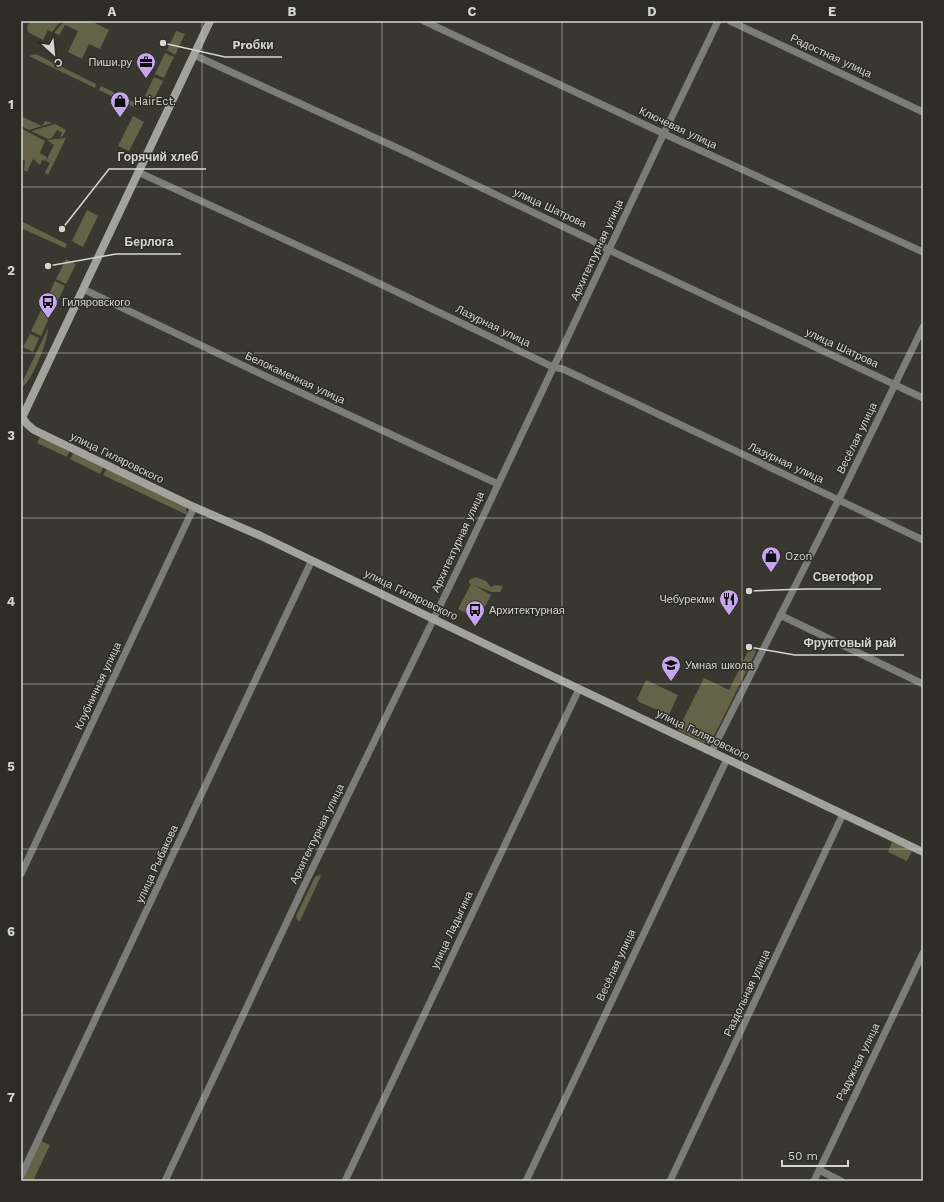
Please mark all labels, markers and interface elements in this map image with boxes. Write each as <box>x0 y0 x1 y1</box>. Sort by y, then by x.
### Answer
text: A <box>108 4 117 19</box>
text: B <box>288 4 297 19</box>
text: C <box>468 4 477 19</box>
text: D <box>647 4 657 19</box>
text: E <box>828 4 836 19</box>
street label: Радостная улица <box>788 31 875 81</box>
callout: Proбки <box>225 33 282 57</box>
north arrow <box>34 34 74 74</box>
text: Proбки <box>232 38 274 52</box>
office icon: Пиши.ру <box>135 51 157 79</box>
text: С <box>52 55 65 70</box>
place label: Пиши.ру <box>89 56 132 69</box>
shop icon: HairEct. <box>109 90 131 118</box>
place label: HairEct. <box>134 95 176 108</box>
text: 1 <box>8 97 14 112</box>
street label: Ключевая улица <box>637 104 720 152</box>
callout: Горячий хлеб <box>109 145 206 169</box>
text: Горячий хлеб <box>118 150 198 164</box>
street label: улица Шатрова <box>511 185 589 231</box>
street label: Архитектурная улица <box>568 197 626 302</box>
callout: Берлога <box>116 230 181 254</box>
text: Берлога <box>125 235 174 249</box>
text: 2 <box>7 263 15 278</box>
bus stop icon: Гиляровского <box>37 291 59 319</box>
place label: Гиляровского <box>62 296 130 309</box>
street label: Лазурная улица <box>453 302 533 350</box>
street label: улица Шатрова <box>803 325 881 371</box>
street label: Белокаменная улица <box>243 349 348 407</box>
street label: Весёлая улица <box>834 400 880 476</box>
text: 3 <box>7 428 15 443</box>
street label: улица Гиляровского <box>68 430 166 486</box>
street label: Лазурная улица <box>746 440 827 487</box>
street label: Архитектурная улица <box>429 489 487 594</box>
shop icon: Ozon <box>760 545 782 573</box>
place label: Ozon <box>785 550 812 563</box>
callout: Светофор <box>805 565 881 589</box>
street label: улица Гиляровского <box>362 567 460 623</box>
text: Светофор <box>813 570 873 584</box>
restaurant icon: Чебурекми <box>718 588 740 616</box>
place label: Чебурекми <box>659 593 715 606</box>
text: 4 <box>7 594 16 609</box>
bus stop icon: Архитектурная <box>464 599 486 627</box>
place label: Архитектурная <box>489 604 565 617</box>
callout: Фруктовый рай <box>795 631 904 655</box>
text: Фруктовый рай <box>804 636 896 650</box>
street label: Клубничная улица <box>72 639 124 732</box>
school or university icon: Умная школа <box>660 654 682 682</box>
place label: Умная школа <box>685 659 754 672</box>
street label: улица Гиляровского <box>654 707 752 763</box>
text: 5 <box>7 759 15 774</box>
street label: Архитектурная улица <box>287 781 347 886</box>
street label: улица Рыбакова <box>133 822 181 905</box>
street label: улица Ладыгина <box>428 888 476 971</box>
text: 6 <box>7 924 15 939</box>
street label: Весёлая улица <box>594 926 639 1003</box>
street label: Раздольная улица <box>721 947 773 1039</box>
street label: Радужная улица <box>834 1020 883 1103</box>
text: 7 <box>7 1090 15 1105</box>
scale bar <box>782 1142 848 1168</box>
text: 50 m <box>788 1149 818 1163</box>

